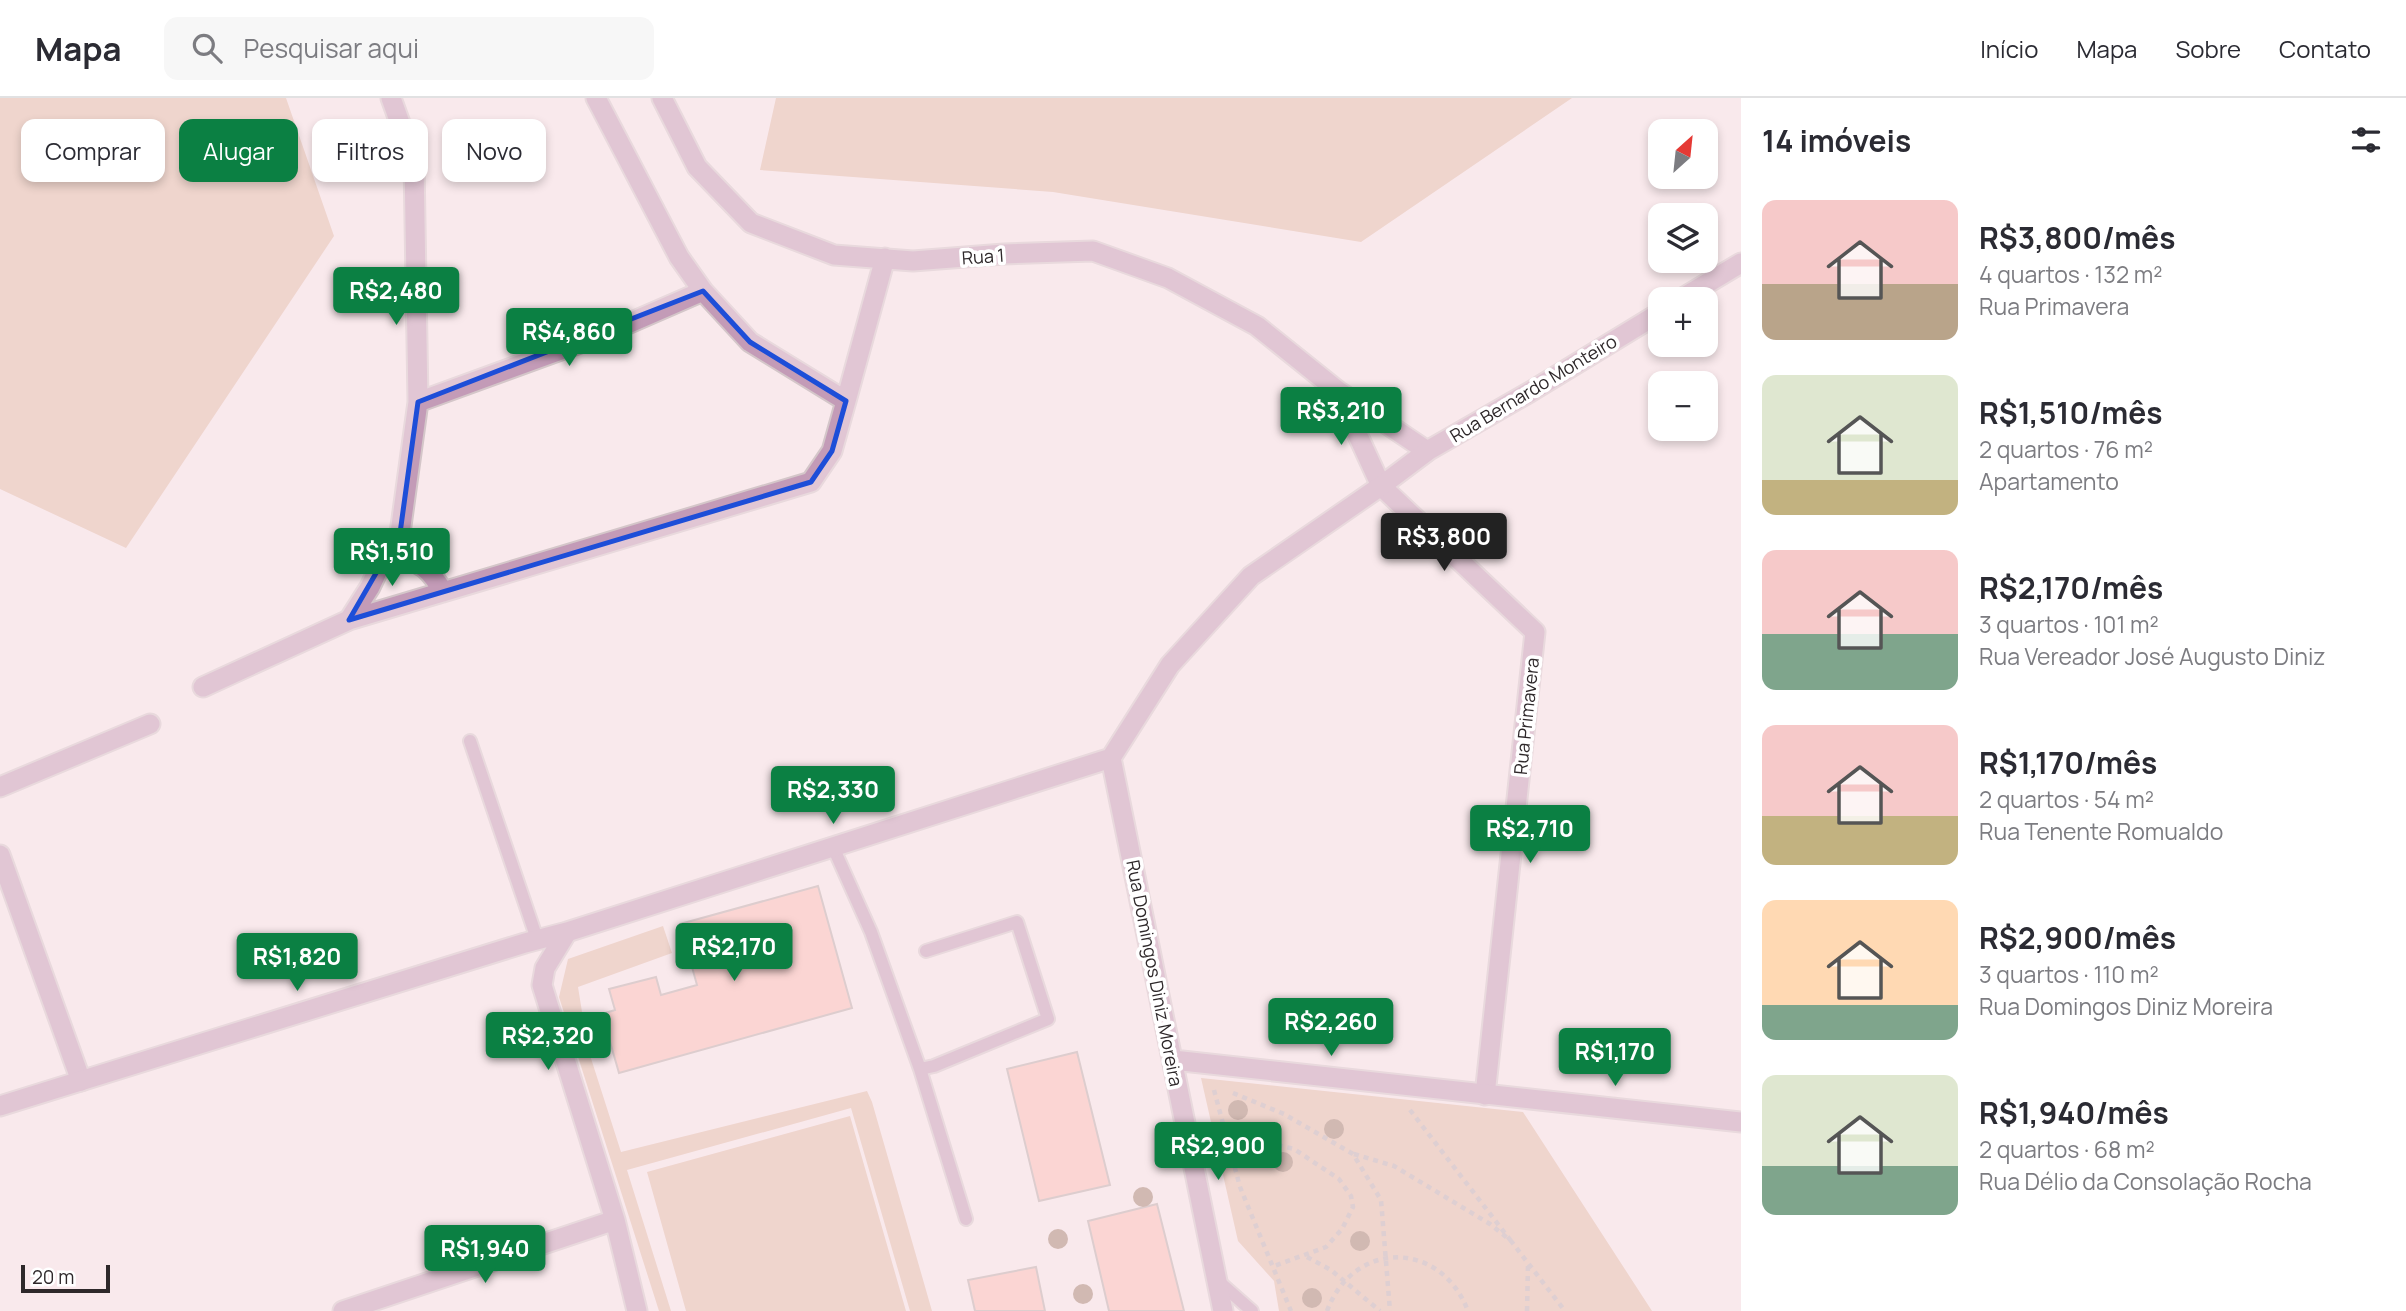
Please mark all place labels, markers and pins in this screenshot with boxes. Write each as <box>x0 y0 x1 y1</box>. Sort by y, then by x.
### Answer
pin: R$2,480 <box>331 268 461 327</box>
pin: R$4,860 <box>504 308 634 368</box>
pin: R$3,210 <box>1276 388 1406 447</box>
pin: R$3,800 <box>1379 514 1509 573</box>
pin: R$1,510 <box>327 528 457 588</box>
pin: R$2,330 <box>768 766 898 826</box>
pin: R$2,710 <box>1465 806 1595 865</box>
pin: R$2,170 <box>669 924 799 983</box>
pin: R$1,820 <box>232 934 362 993</box>
pin: R$2,260 <box>1266 998 1396 1058</box>
pin: R$2,320 <box>483 1012 613 1072</box>
pin: R$1,170 <box>1550 1028 1680 1088</box>
pin: R$2,900 <box>1153 1122 1283 1182</box>
pin: R$1,940 <box>420 1226 550 1285</box>

